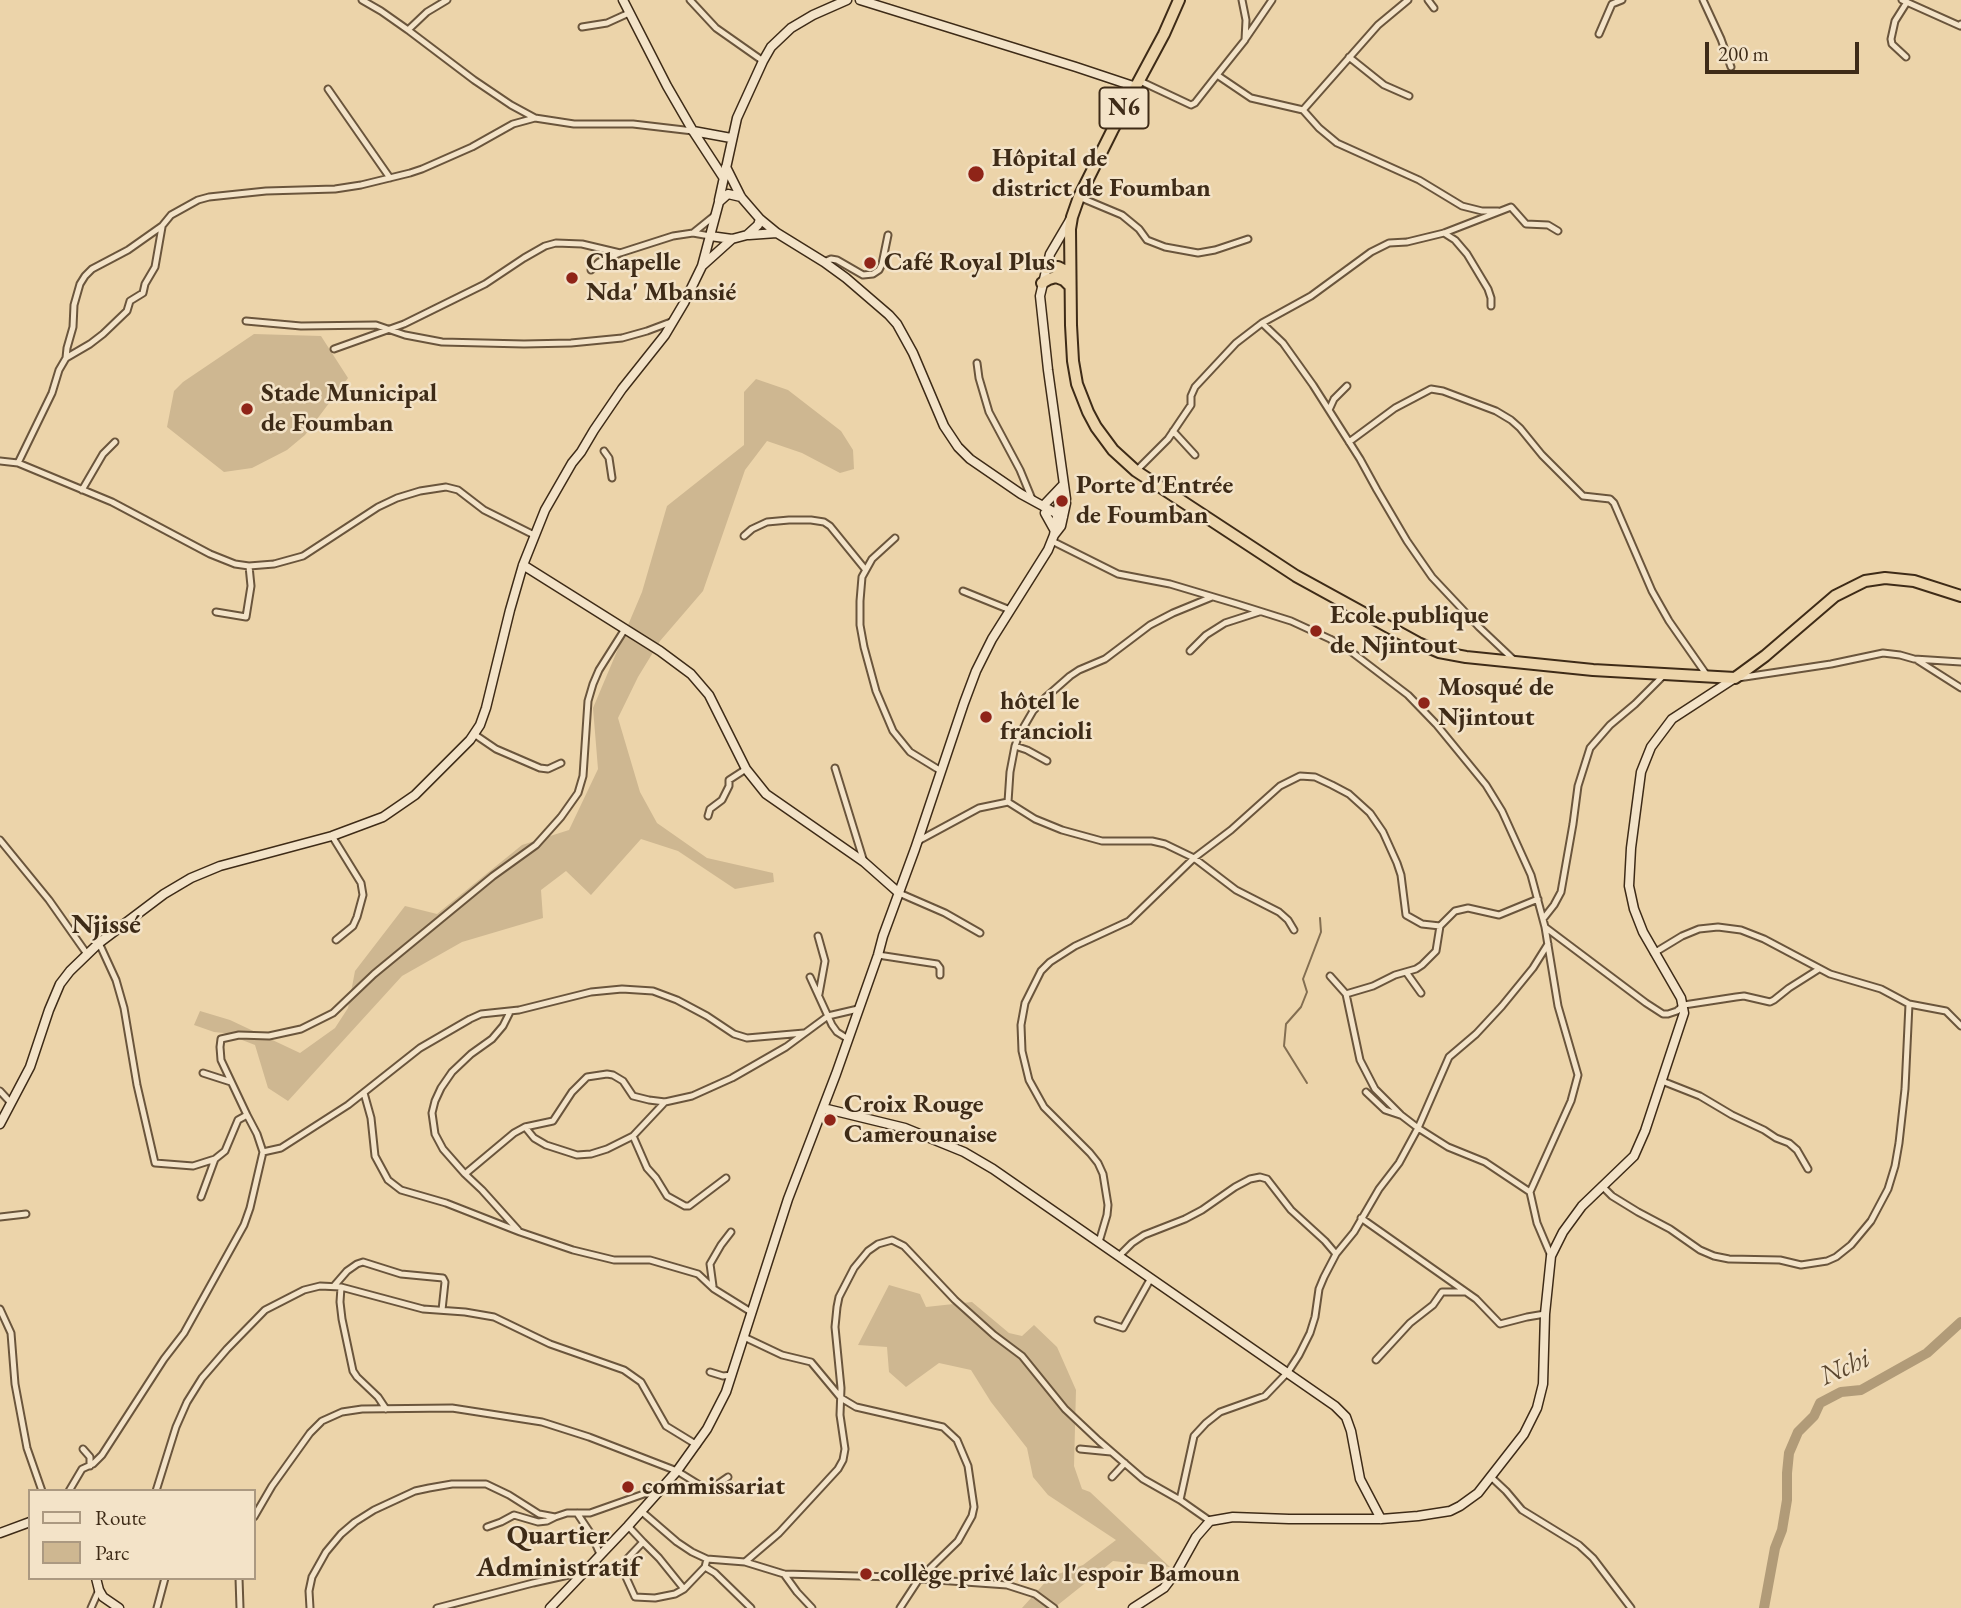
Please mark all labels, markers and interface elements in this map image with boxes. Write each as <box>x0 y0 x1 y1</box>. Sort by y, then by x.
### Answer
scale bar <box>1709 28 1863 72</box>
text: 200 m <box>1718 40 1769 67</box>
road number: N6 <box>1100 88 1148 128</box>
place label: Hôpital de district de Foumban <box>992 143 1211 204</box>
marker: Hôpital de district de Foumban <box>966 164 986 184</box>
place label: Chapelle Nda' Mbansié <box>586 247 736 308</box>
place label: Café Royal Plus <box>884 247 1055 279</box>
marker: Café Royal Plus <box>862 255 878 271</box>
marker: Chapelle Nda' Mbansié <box>564 270 580 286</box>
place label: Stade Municipal de Foumban <box>261 378 437 440</box>
marker: Stade Municipal de Foumban <box>239 401 255 417</box>
place label: Porte d'Entrée de Foumban <box>1076 470 1233 532</box>
marker: Porte d'Entrée de Foumban <box>1054 493 1070 509</box>
place label: Ecole publique de Njintout <box>1330 600 1489 662</box>
marker: Ecole publique de Njintout <box>1308 623 1324 639</box>
place label: Mosqué de Njintout <box>1438 672 1554 734</box>
place label: hôtel le francioli <box>1000 686 1092 748</box>
marker: Mosqué de Njintout <box>1416 695 1432 711</box>
marker: hôtel le francioli <box>978 709 994 725</box>
district label: Njissé <box>71 908 141 942</box>
place label: Croix Rouge Camerounaise <box>844 1089 997 1150</box>
marker: Croix Rouge Camerounaise <box>822 1112 838 1128</box>
water label: Nchi <box>1815 1342 1875 1394</box>
place label: commissariat <box>642 1471 785 1503</box>
marker: commissariat <box>620 1479 636 1495</box>
legend <box>28 1489 256 1580</box>
text: Route <box>95 1504 146 1531</box>
district label: Quartier Administratif <box>476 1519 640 1585</box>
text: Parc <box>95 1539 129 1566</box>
place label: collège privé laîc l'espoir Bamoun <box>880 1558 1240 1590</box>
marker: collège privé laîc l'espoir Bamoun <box>858 1566 874 1582</box>

